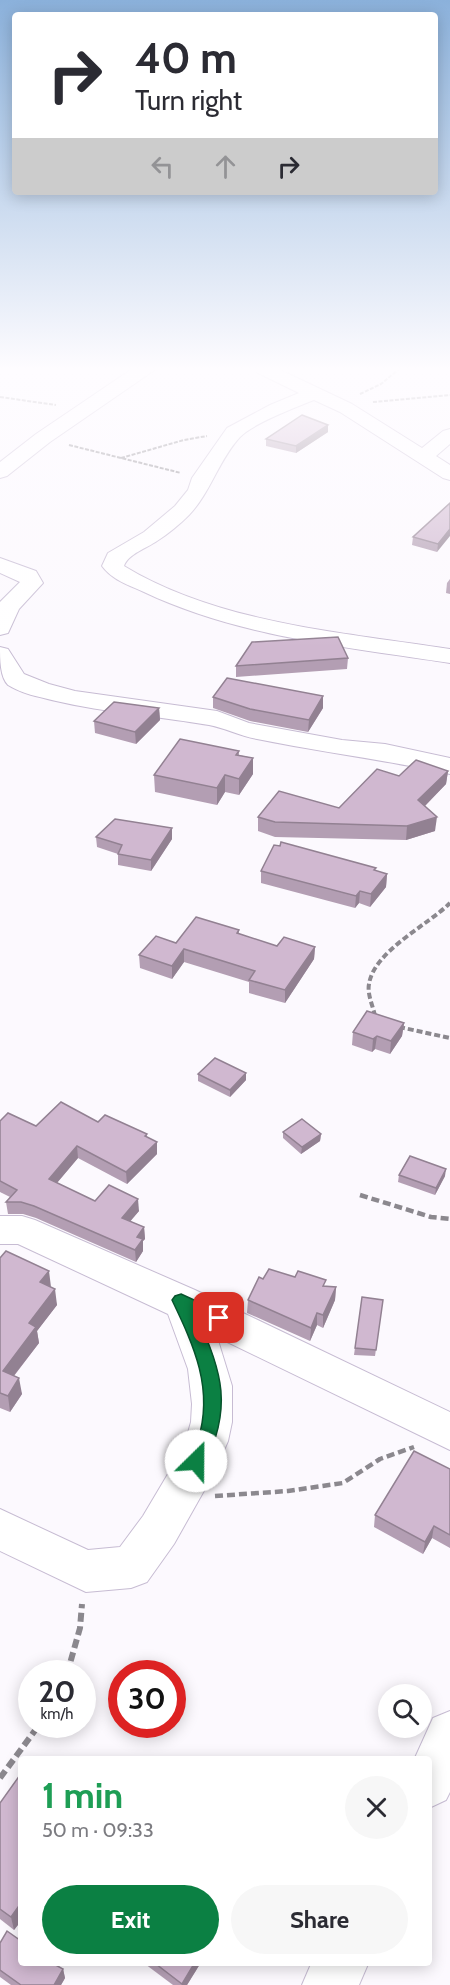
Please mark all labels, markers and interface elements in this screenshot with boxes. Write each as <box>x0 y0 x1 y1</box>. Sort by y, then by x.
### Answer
text: 40 m <box>135 32 237 84</box>
icon: right <box>36 36 114 114</box>
text: Turn right <box>135 84 242 117</box>
icon: left <box>146 150 179 183</box>
icon: ahead <box>209 150 242 183</box>
icon: right <box>272 150 305 183</box>
pin <box>193 1292 244 1343</box>
icon: arrive <box>202 1301 235 1334</box>
position arrow <box>164 1429 228 1493</box>
speed limit sign: 30 <box>108 1660 186 1738</box>
text: 20 <box>38 1673 76 1710</box>
map controls <box>378 1684 432 1738</box>
button: search <box>378 1684 432 1738</box>
text: km/h <box>41 1705 73 1723</box>
text: 1 min <box>42 1773 123 1817</box>
button: close <box>345 1776 408 1839</box>
text: 50 m · 09:33 <box>42 1818 154 1842</box>
button: Exit <box>42 1885 219 1954</box>
button: Share <box>231 1885 408 1954</box>

